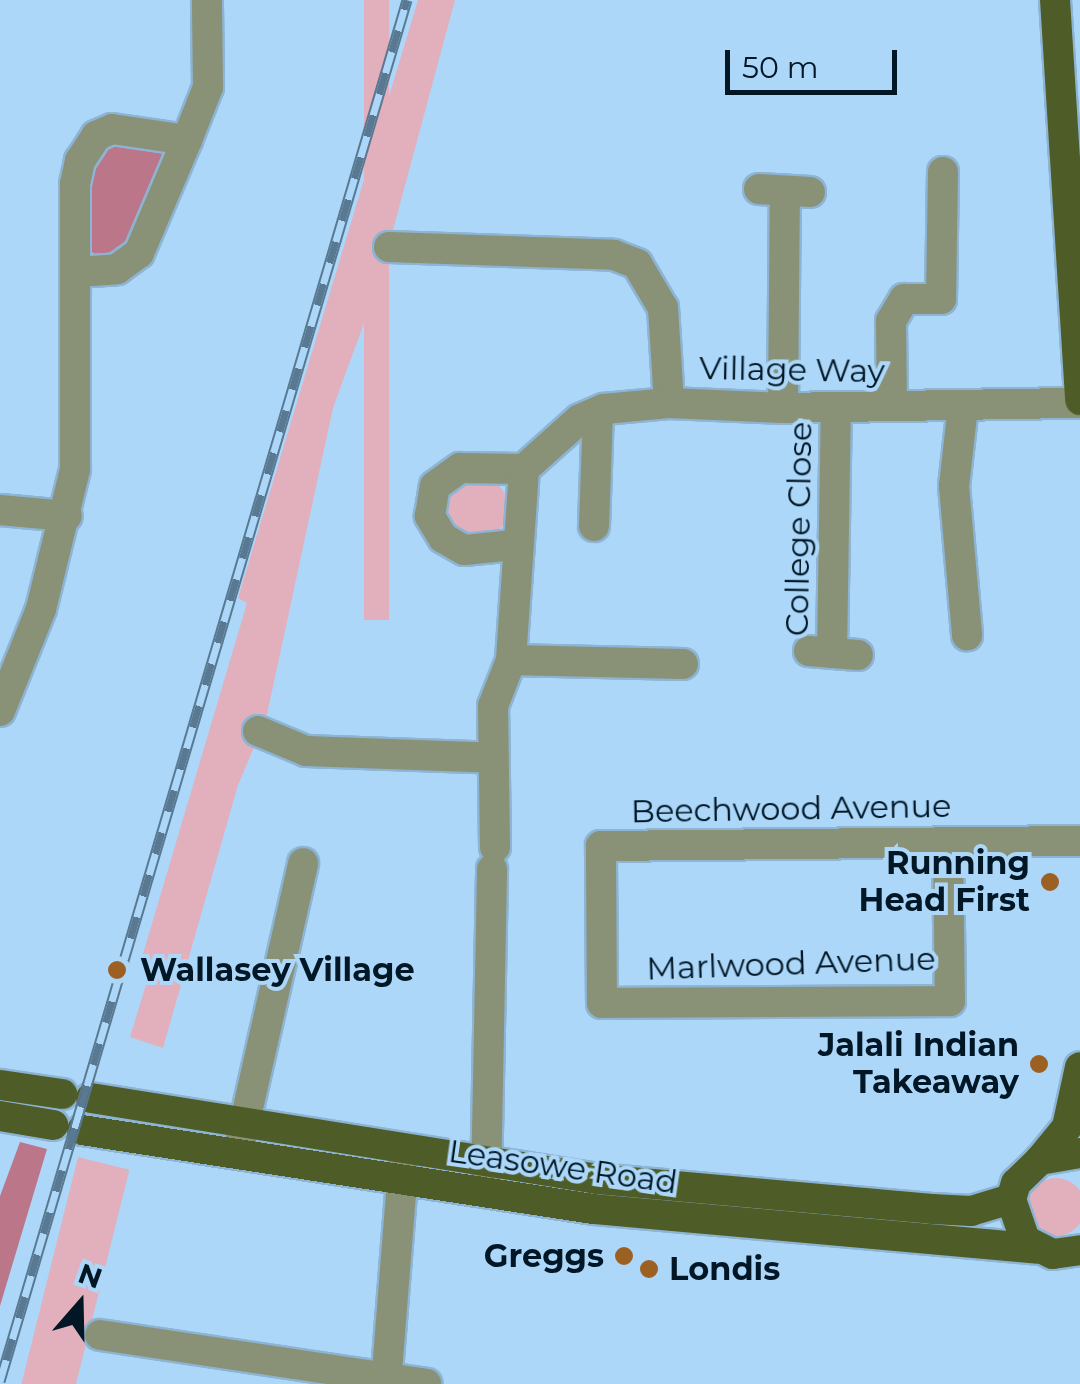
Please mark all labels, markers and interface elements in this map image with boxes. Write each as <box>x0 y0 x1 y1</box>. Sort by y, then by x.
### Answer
scale bar <box>730 30 902 92</box>
text: 50 m <box>742 49 819 86</box>
street label: Village Way <box>699 349 885 391</box>
street label: College Close <box>778 421 820 637</box>
street label: Beechwood Avenue <box>630 787 952 831</box>
place label: Running Head First <box>859 845 1030 920</box>
marker: Running Head First <box>1039 871 1061 893</box>
street label: Marlwood Avenue <box>646 940 936 988</box>
place label: Wallasey Village <box>140 951 415 989</box>
marker: Wallasey Village <box>104 957 130 983</box>
place label: Jalali Indian Takeaway <box>818 1027 1019 1102</box>
marker: Jalali Indian Takeaway <box>1028 1053 1050 1075</box>
street label: Leasowe Road <box>446 1132 680 1202</box>
place label: Greggs <box>484 1237 604 1275</box>
marker: Greggs <box>613 1245 635 1267</box>
place label: Londis <box>669 1250 780 1288</box>
north arrow <box>30 1254 130 1354</box>
text: N <box>74 1256 107 1296</box>
marker: Londis <box>638 1258 660 1280</box>

